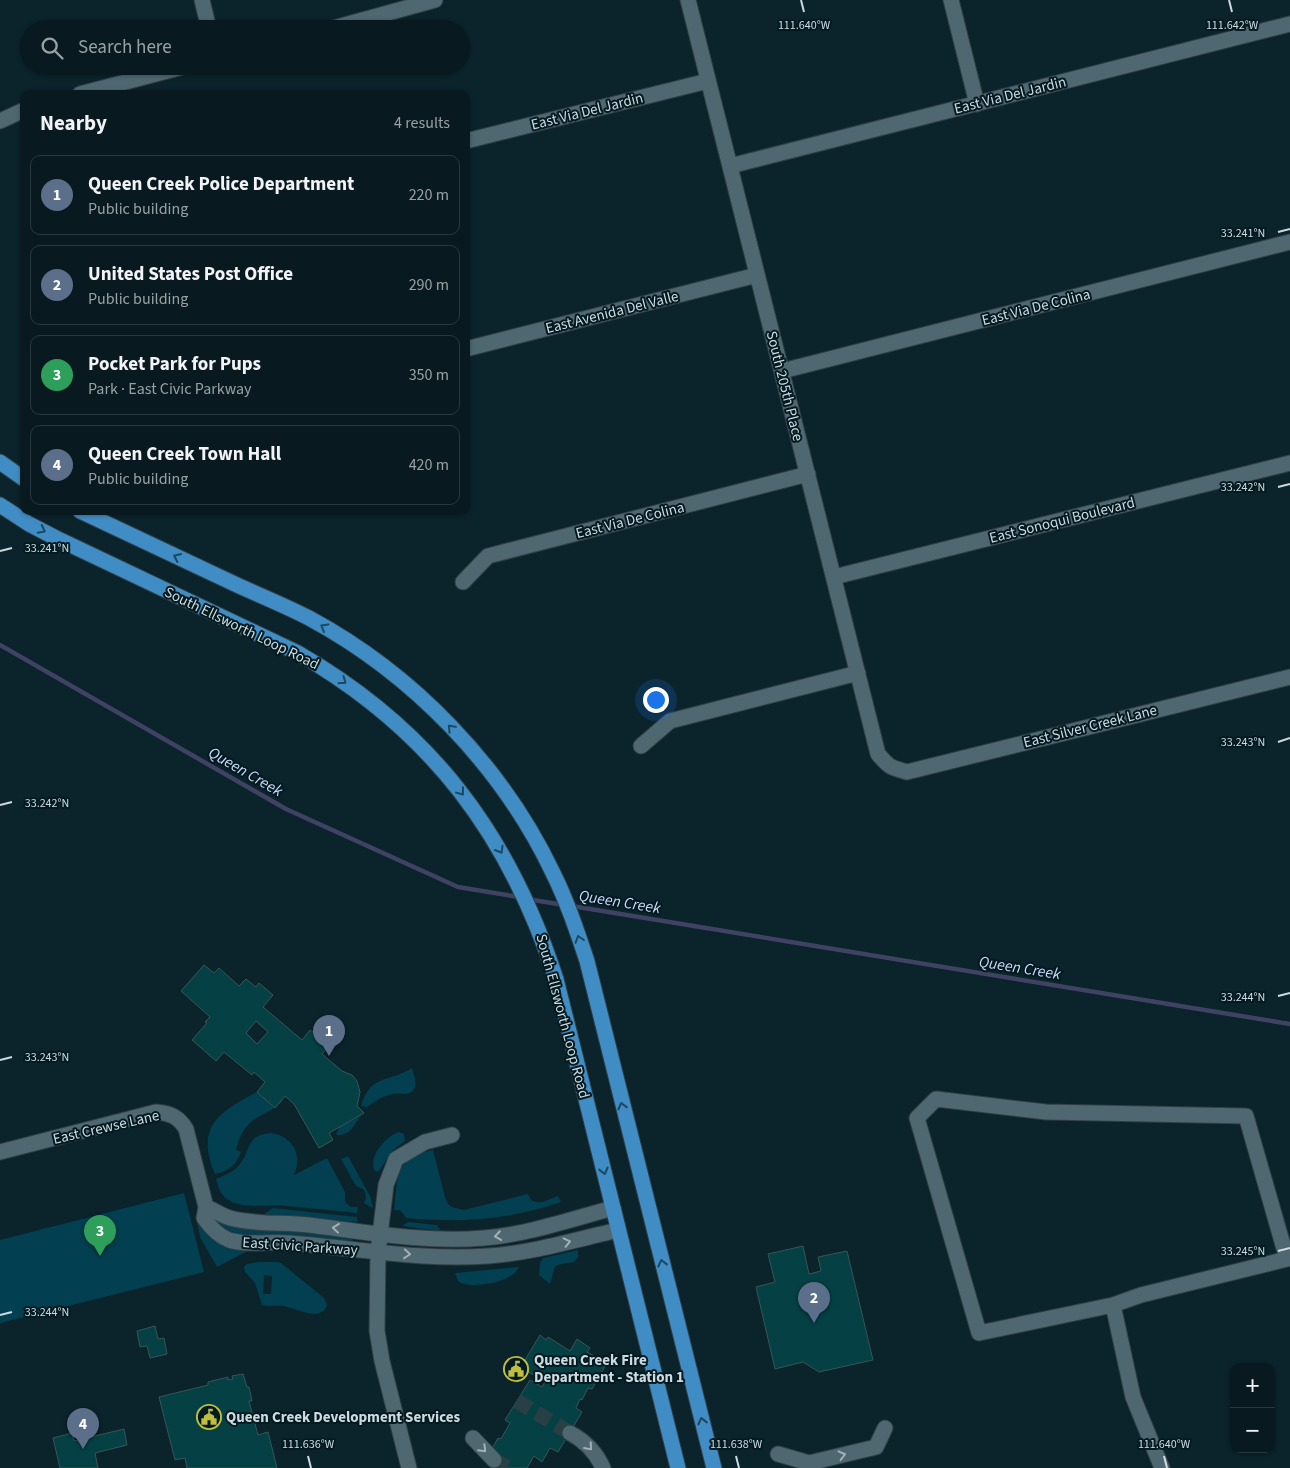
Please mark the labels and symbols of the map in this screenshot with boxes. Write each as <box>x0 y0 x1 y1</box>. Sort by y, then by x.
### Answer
text: 111.640°W <box>778 17 831 34</box>
text: 111.642°W <box>1206 17 1259 34</box>
street label: East Via Del Jardin <box>952 71 1068 120</box>
street label: East Via Del Jardin <box>529 87 645 136</box>
text: 33.241°N <box>1221 225 1265 242</box>
street label: East Via De Colina <box>980 284 1093 331</box>
street label: East Avenida Del Valle <box>543 286 681 339</box>
street label: South 205th Place <box>761 329 808 443</box>
text: 33.242°N <box>1221 479 1265 496</box>
street label: East Sonoqui Boulevard <box>987 492 1137 549</box>
street label: East Via De Colina <box>574 497 687 544</box>
one-way arrow <box>36 524 45 534</box>
text: 33.241°N <box>25 540 69 557</box>
one-way arrow <box>174 553 183 563</box>
street label: South Ellsworth Loop Road <box>161 582 323 675</box>
one-way arrow <box>320 624 329 634</box>
one-way arrow <box>337 675 347 684</box>
your location <box>643 687 669 713</box>
street label: East Silver Creek Lane <box>1021 700 1159 753</box>
one-way arrow <box>448 724 457 733</box>
text: 33.243°N <box>1221 734 1265 751</box>
water label: Queen Creek <box>204 742 287 802</box>
one-way arrow <box>456 786 464 795</box>
text: 33.242°N <box>25 795 69 812</box>
one-way arrow <box>494 845 504 854</box>
water label: Queen Creek <box>577 885 663 919</box>
street label: South Ellsworth Loop Road <box>530 932 595 1101</box>
one-way arrow <box>575 935 585 944</box>
water label: Queen Creek <box>977 951 1063 985</box>
text: 33.244°N <box>1221 989 1265 1006</box>
pin: 1 <box>313 1015 345 1056</box>
text: 33.243°N <box>25 1049 69 1066</box>
one-way arrow <box>618 1102 628 1110</box>
street label: East Crewse Lane <box>51 1105 161 1150</box>
one-way arrow <box>598 1166 609 1175</box>
pin: 3 <box>84 1215 116 1256</box>
one-way arrow <box>332 1223 340 1234</box>
one-way arrow <box>493 1230 501 1241</box>
street label: East Civic Parkway <box>242 1232 358 1261</box>
one-way arrow <box>563 1237 572 1248</box>
text: 33.245°N <box>1221 1243 1265 1260</box>
one-way arrow <box>403 1249 411 1260</box>
one-way arrow <box>658 1260 668 1268</box>
pin: 2 <box>798 1282 830 1323</box>
text: 33.244°N <box>25 1304 69 1321</box>
place label: Queen Creek Fire Department - Station 1 <box>534 1350 684 1388</box>
public building icon: Queen Creek Fire Department - Station 1 <box>503 1356 529 1382</box>
public building icon: Queen Creek Development Services <box>196 1404 222 1430</box>
place label: Queen Creek Development Services <box>226 1407 461 1428</box>
pin: 4 <box>67 1408 99 1449</box>
one-way arrow <box>697 1416 708 1425</box>
text: 111.636°W <box>282 1436 335 1453</box>
text: 111.638°W <box>710 1436 763 1453</box>
text: 111.640°W <box>1138 1436 1191 1453</box>
one-way arrow <box>583 1442 592 1451</box>
one-way arrow <box>477 1444 486 1453</box>
one-way arrow <box>838 1450 847 1461</box>

